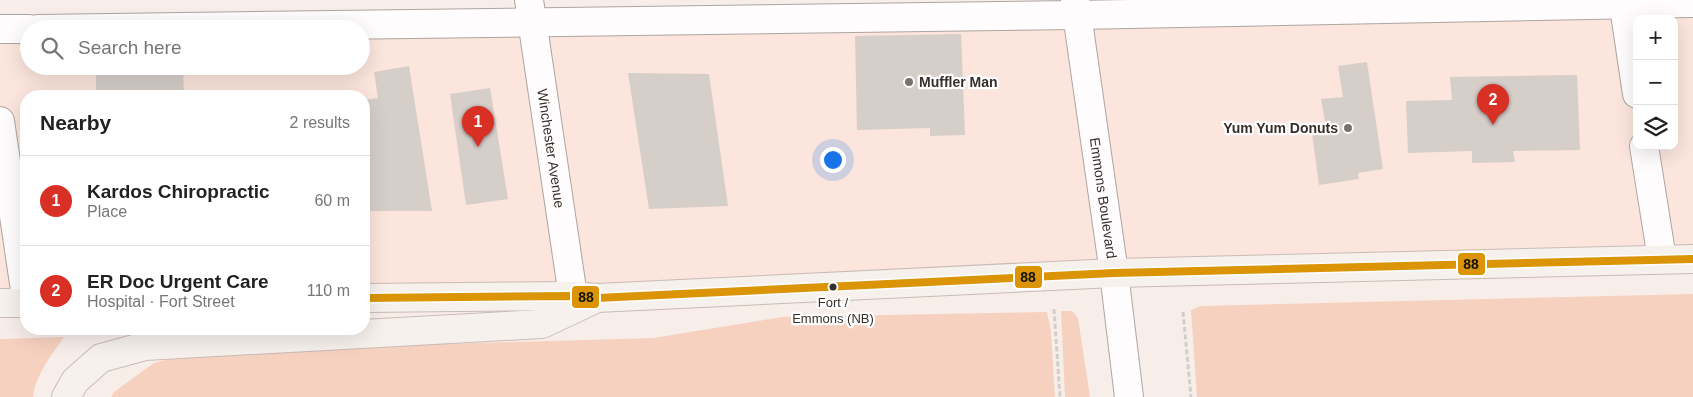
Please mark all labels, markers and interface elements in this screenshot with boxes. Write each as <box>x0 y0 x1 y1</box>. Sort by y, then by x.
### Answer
map controls <box>1633 15 1678 150</box>
button: + <box>1633 15 1678 60</box>
search box <box>20 20 370 75</box>
icon: search <box>38 34 66 62</box>
text: Search here <box>78 37 182 58</box>
button: − <box>1633 60 1678 105</box>
place label: Muffler Man <box>919 74 998 90</box>
marker: Muffler Man <box>903 76 915 88</box>
pin: 2 <box>1477 84 1509 125</box>
street label: Winchester Avenue <box>534 88 568 209</box>
button: layers <box>1633 105 1678 150</box>
pin: 1 <box>462 106 494 147</box>
text: Nearby <box>40 111 111 134</box>
text: 2 results <box>290 114 350 131</box>
place label: Yum Yum Donuts <box>1223 120 1338 136</box>
marker: Yum Yum Donuts <box>1342 122 1354 134</box>
street label: Emmons Boulevard <box>1087 136 1120 260</box>
your location <box>820 147 846 173</box>
text: Kardos Chiropractic <box>87 181 270 202</box>
text: 1 <box>52 192 60 209</box>
text: 60 m <box>314 192 350 209</box>
text: Place <box>87 203 127 220</box>
line badge: 88 <box>1457 252 1486 276</box>
text: 88 <box>1463 256 1479 272</box>
line badge: 88 <box>1014 265 1043 289</box>
text: 88 <box>1020 269 1036 285</box>
text: ER Doc Urgent Care <box>87 271 269 292</box>
text: 2 <box>52 282 60 299</box>
text: 110 m <box>307 282 350 299</box>
marker: Fort / Emmons (NB) <box>828 282 838 292</box>
line badge: 88 <box>571 285 600 309</box>
text: 88 <box>578 289 594 305</box>
text: Hospital · Fort Street <box>87 293 235 310</box>
place label: Fort / Emmons (NB) <box>792 295 874 326</box>

